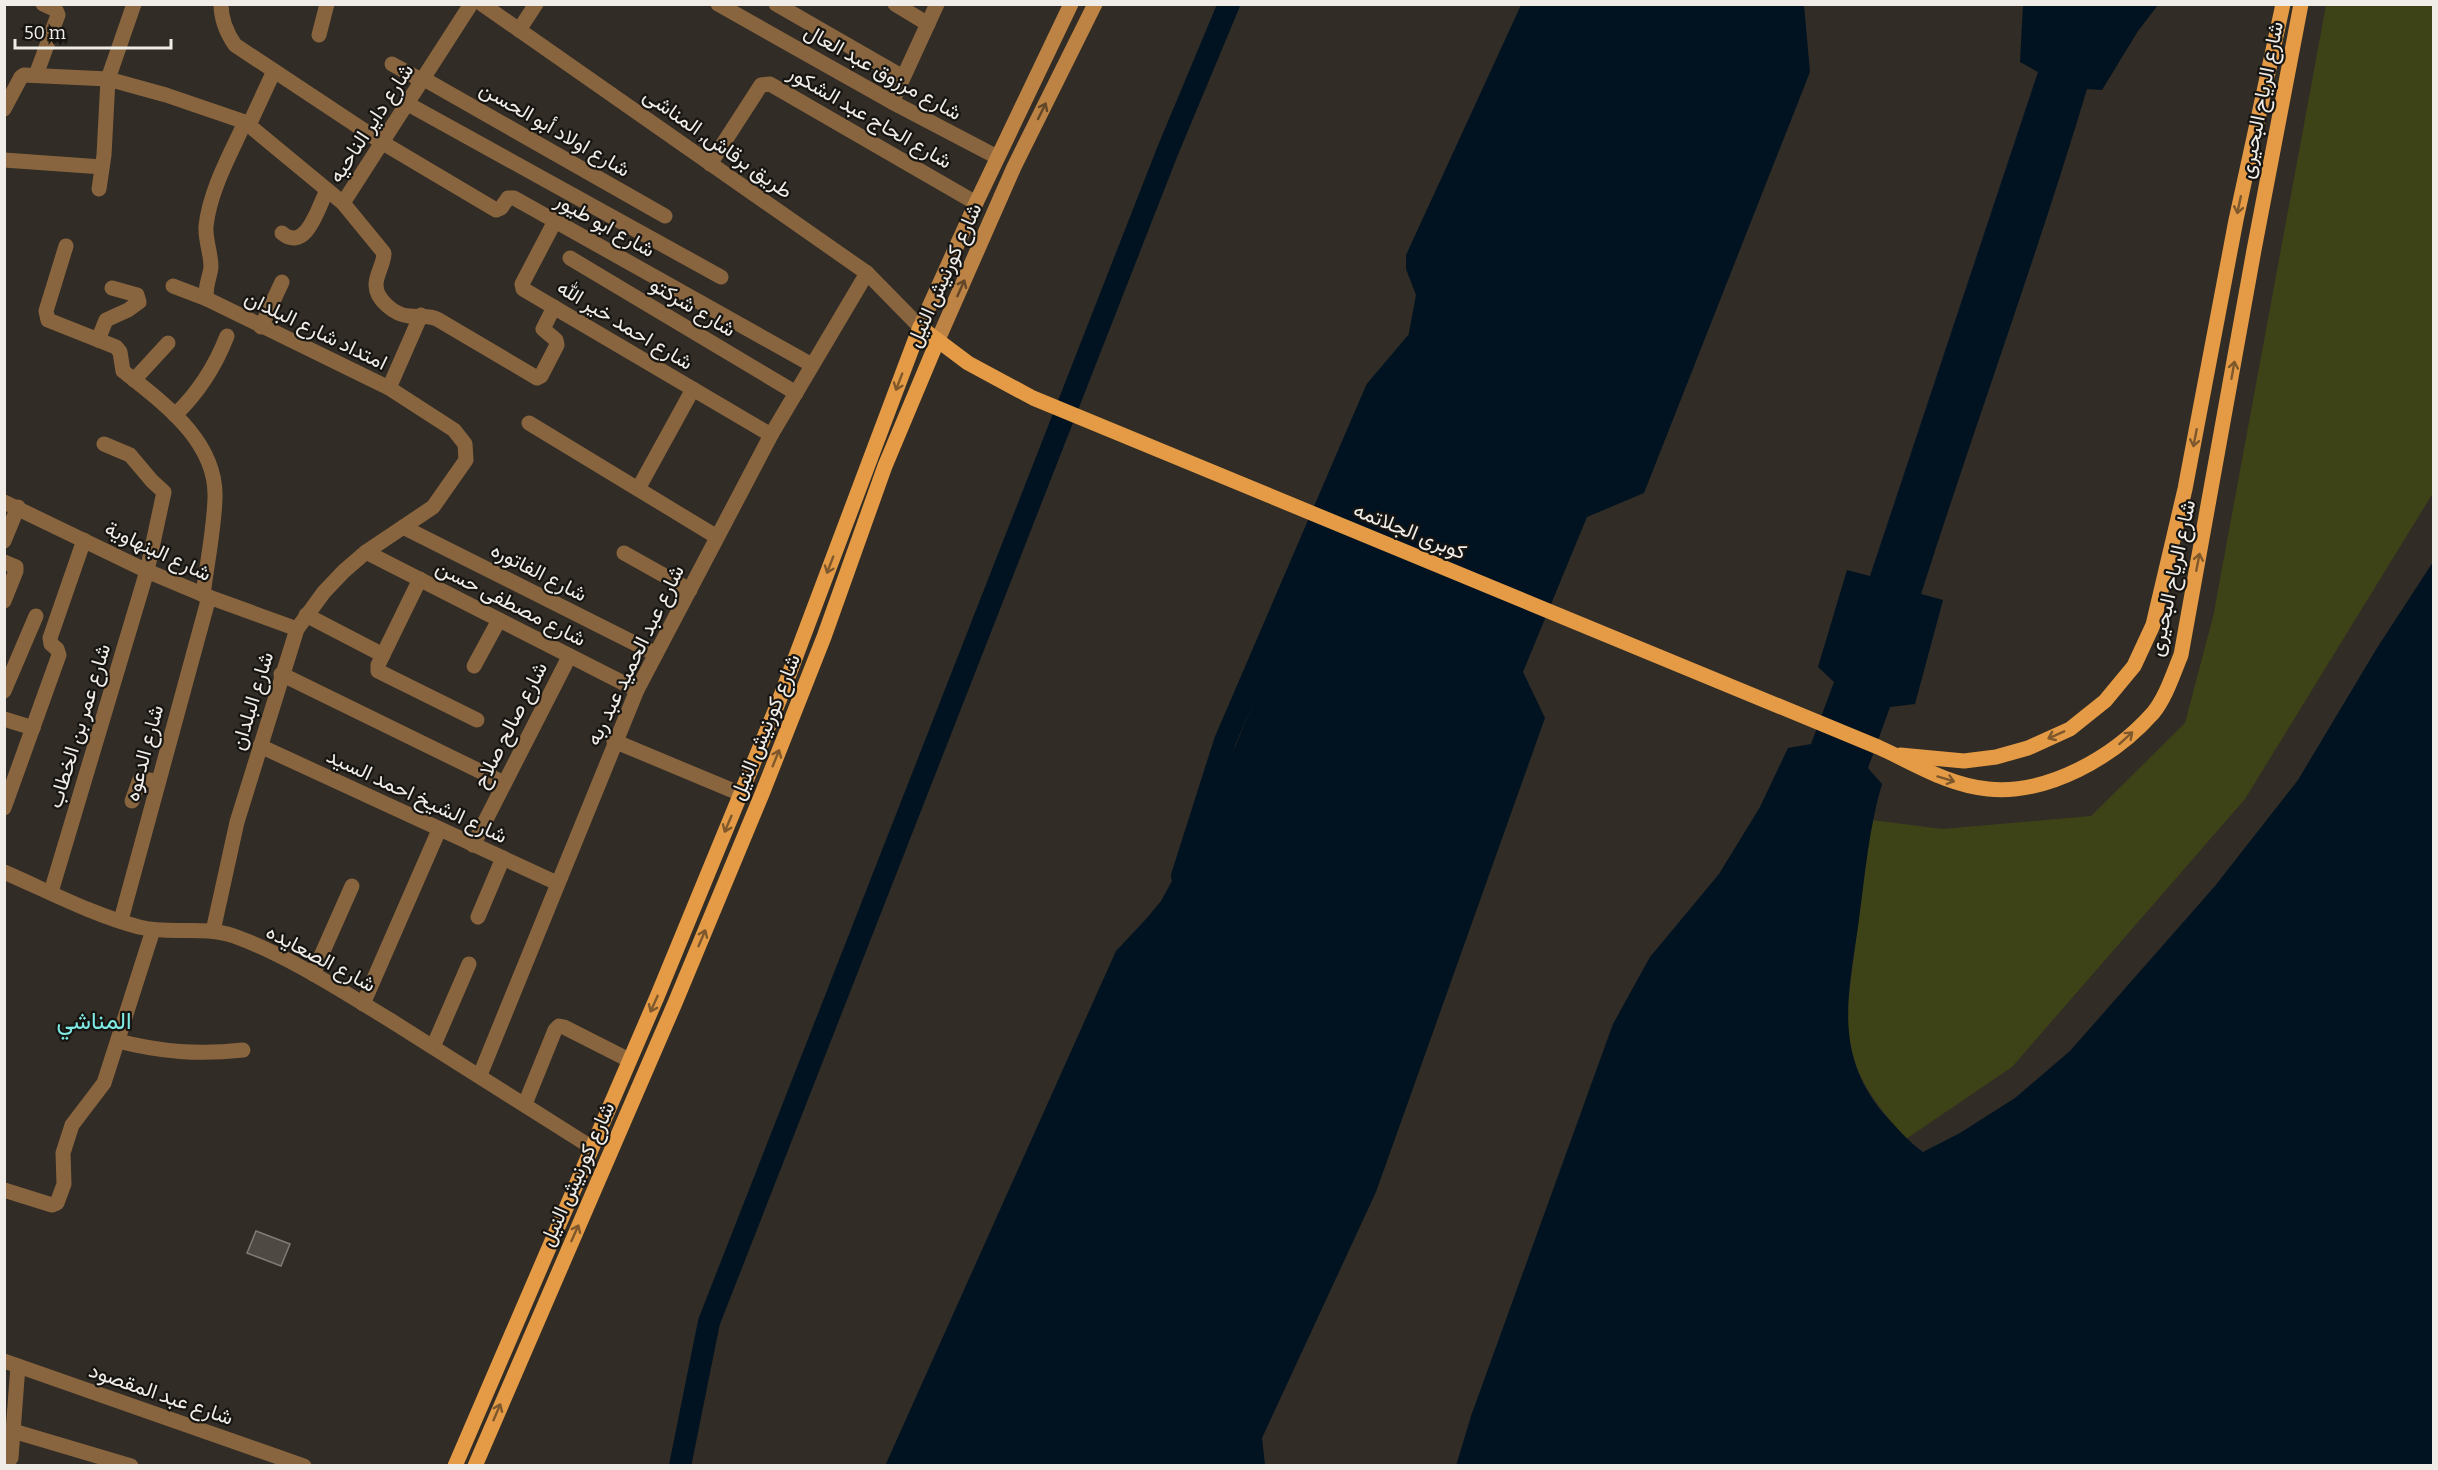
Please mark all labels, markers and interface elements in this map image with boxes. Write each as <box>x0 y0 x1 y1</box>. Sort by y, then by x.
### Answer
scale bar <box>15 12 171 50</box>
street label: شارع مرزوق عبد العال <box>799 18 966 127</box>
street label: شارع الرياح البحيرى <box>2233 19 2290 181</box>
text: 50 m <box>24 22 66 44</box>
street label: شارع داير الناحيه <box>323 58 420 188</box>
street label: شارع الحاج عبد الشكور <box>782 59 957 175</box>
street label: شارع اولاد أبو الحسن <box>475 75 635 184</box>
street label: طريق برقاش, المناشى <box>638 82 798 204</box>
one-way arrow <box>1037 102 1049 120</box>
street label: شارع ابو طيور <box>549 186 659 264</box>
one-way arrow <box>2233 196 2245 215</box>
street label: شارع كورنيش النيل <box>901 199 988 352</box>
street label: شارع شركتو <box>645 271 741 344</box>
street label: شارع احمد خير الله <box>552 274 698 377</box>
one-way arrow <box>956 279 967 298</box>
street label: امتداد شارع البلدان <box>240 284 392 377</box>
one-way arrow <box>2227 361 2238 381</box>
one-way arrow <box>893 372 904 391</box>
one-way arrow <box>2189 428 2200 447</box>
street label: كوبرى الجلاتمه <box>1350 497 1470 565</box>
street label: شارع الرياح البحيرى <box>2143 497 2202 659</box>
street label: شارع البنهاوية <box>100 515 215 588</box>
street label: شارع الفاتوره <box>486 537 591 608</box>
one-way arrow <box>2193 553 2204 572</box>
street label: شارع مصطفى حسن <box>431 554 590 653</box>
one-way arrow <box>824 555 835 573</box>
street label: شارع عبد الحميد عبد ربه <box>580 560 691 750</box>
street label: شارع عمر بن الخطاب <box>42 641 117 812</box>
street label: شارع البلدان <box>225 649 280 754</box>
street label: شارع كورنيش النيل <box>724 650 807 804</box>
street label: شارع صالح صلاح <box>467 657 554 793</box>
street label: شارع الدعوه <box>119 702 170 804</box>
one-way arrow <box>2048 730 2066 742</box>
one-way arrow <box>2118 731 2134 745</box>
street label: شارع الشيخ احمد السيد <box>322 743 511 850</box>
one-way arrow <box>771 749 782 767</box>
one-way arrow <box>1936 774 1955 785</box>
one-way arrow <box>722 815 733 833</box>
street label: شارع الصعايده <box>261 918 380 999</box>
one-way arrow <box>697 929 708 948</box>
one-way arrow <box>647 995 659 1013</box>
district label: المناشي <box>56 1007 132 1040</box>
street label: شارع كورنيش النيل <box>534 1098 621 1251</box>
one-way arrow <box>570 1224 581 1242</box>
street label: شارع عبد المقصود <box>85 1357 237 1432</box>
one-way arrow <box>492 1403 503 1421</box>

